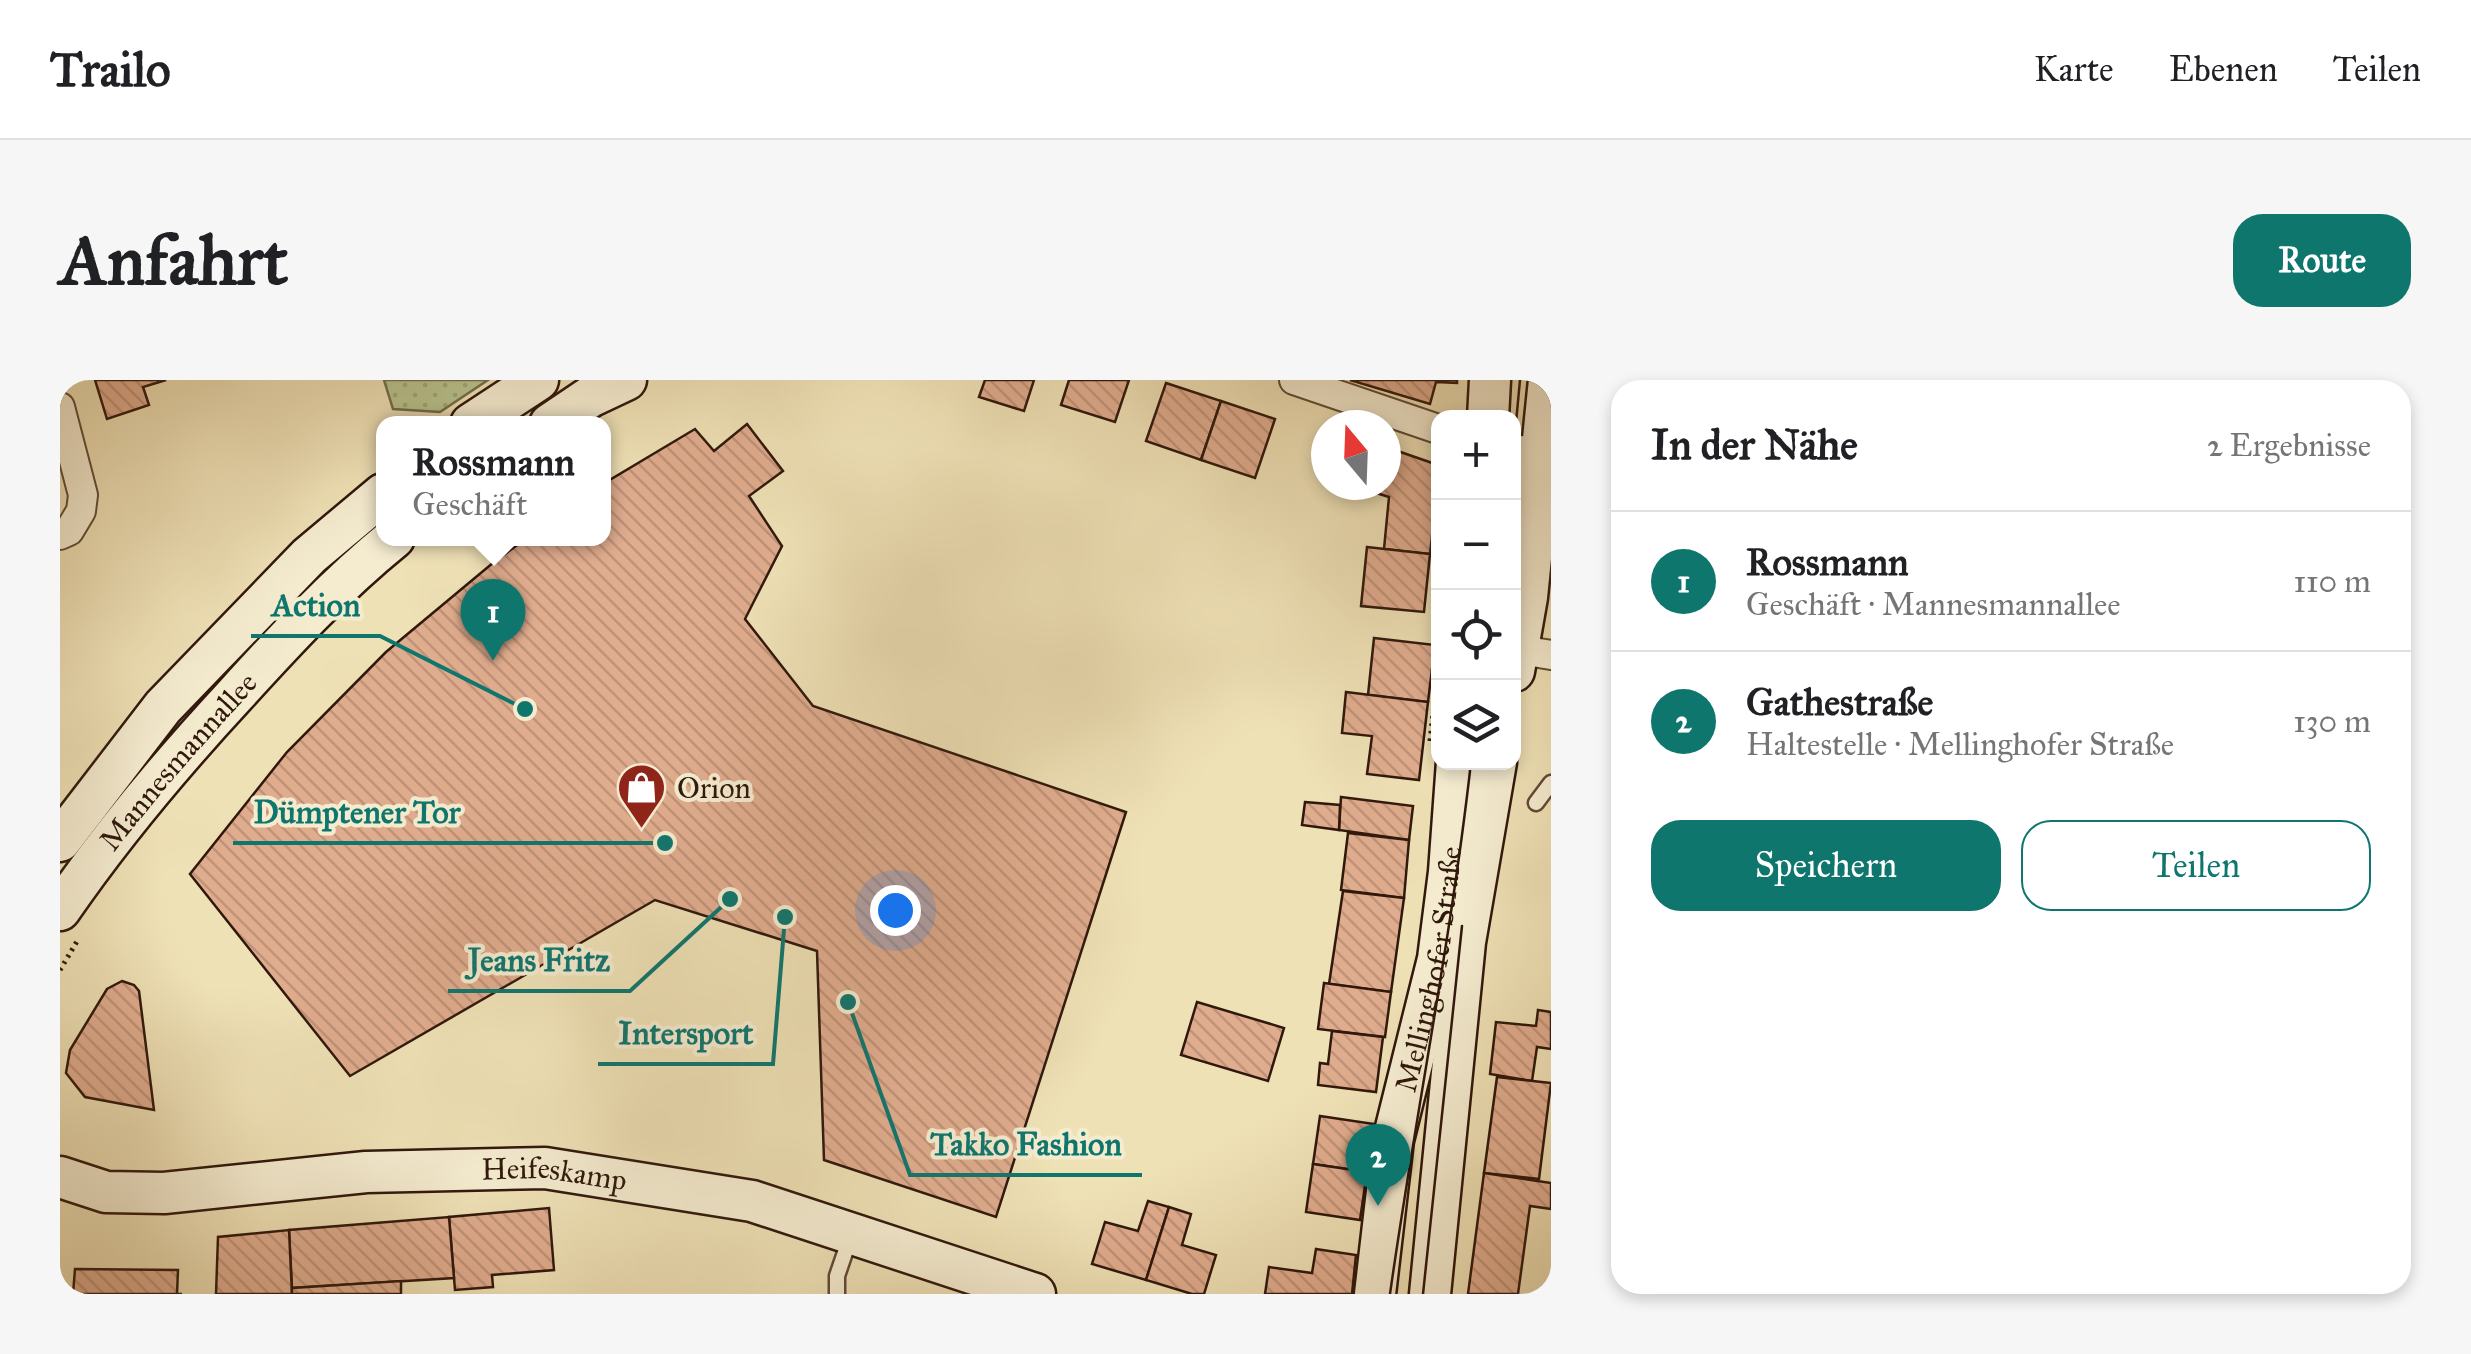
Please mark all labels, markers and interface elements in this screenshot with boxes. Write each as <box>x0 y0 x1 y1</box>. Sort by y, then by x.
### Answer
text: Trailo <box>50 40 171 99</box>
text: Karte <box>2034 48 2114 91</box>
text: Ebenen <box>2169 48 2278 91</box>
text: Teilen <box>2333 48 2421 91</box>
button: Route <box>2233 214 2411 307</box>
text: Anfahrt <box>60 218 288 303</box>
north arrow <box>1311 410 1401 500</box>
map controls <box>1431 410 1521 770</box>
button: + <box>1431 410 1521 500</box>
popup <box>376 416 611 546</box>
text: In der Nähe <box>1651 419 1858 471</box>
text: 2 Ergebnisse <box>2207 426 2371 465</box>
text: Rossmann <box>412 439 575 485</box>
text: Geschäft <box>412 485 527 524</box>
button: − <box>1431 500 1521 590</box>
text: Rossmann <box>1746 539 1909 585</box>
text: 1 <box>1677 562 1690 601</box>
text: 110 m <box>2293 562 2371 601</box>
callout: Action <box>251 574 380 636</box>
pin: 1 <box>460 578 526 661</box>
text: Geschäft · Mannesmannallee <box>1746 585 2121 624</box>
text: Action <box>270 586 361 625</box>
button: locate <box>1431 590 1521 680</box>
street label: Mannesmannallee <box>92 665 265 858</box>
text: Gathestraße <box>1746 679 1933 725</box>
button: layers <box>1431 680 1521 770</box>
text: 2 <box>1676 702 1691 741</box>
text: 130 m <box>2293 702 2371 741</box>
text: Haltestelle · Mellinghofer Straße <box>1746 725 2174 764</box>
shop icon: Orion <box>616 762 668 830</box>
place label: Orion <box>677 770 751 806</box>
callout: Dümptener Tor <box>233 781 480 843</box>
text: Dümptener Tor <box>254 793 461 832</box>
button: Speichern <box>1651 820 2001 911</box>
button: Teilen <box>2021 820 2371 911</box>
street label: Mellinghofer Straße <box>1388 845 1469 1096</box>
your location <box>870 885 921 936</box>
callout: Jeans Fritz <box>448 929 630 991</box>
text: Jeans Fritz <box>464 941 610 980</box>
callout: Intersport <box>598 1002 773 1064</box>
text: Intersport <box>619 1014 754 1053</box>
callout: Takko Fashion <box>910 1113 1142 1175</box>
pin: 2 <box>1346 1124 1410 1206</box>
text: Takko Fashion <box>930 1125 1122 1164</box>
street label: Heifeskamp <box>481 1150 629 1199</box>

